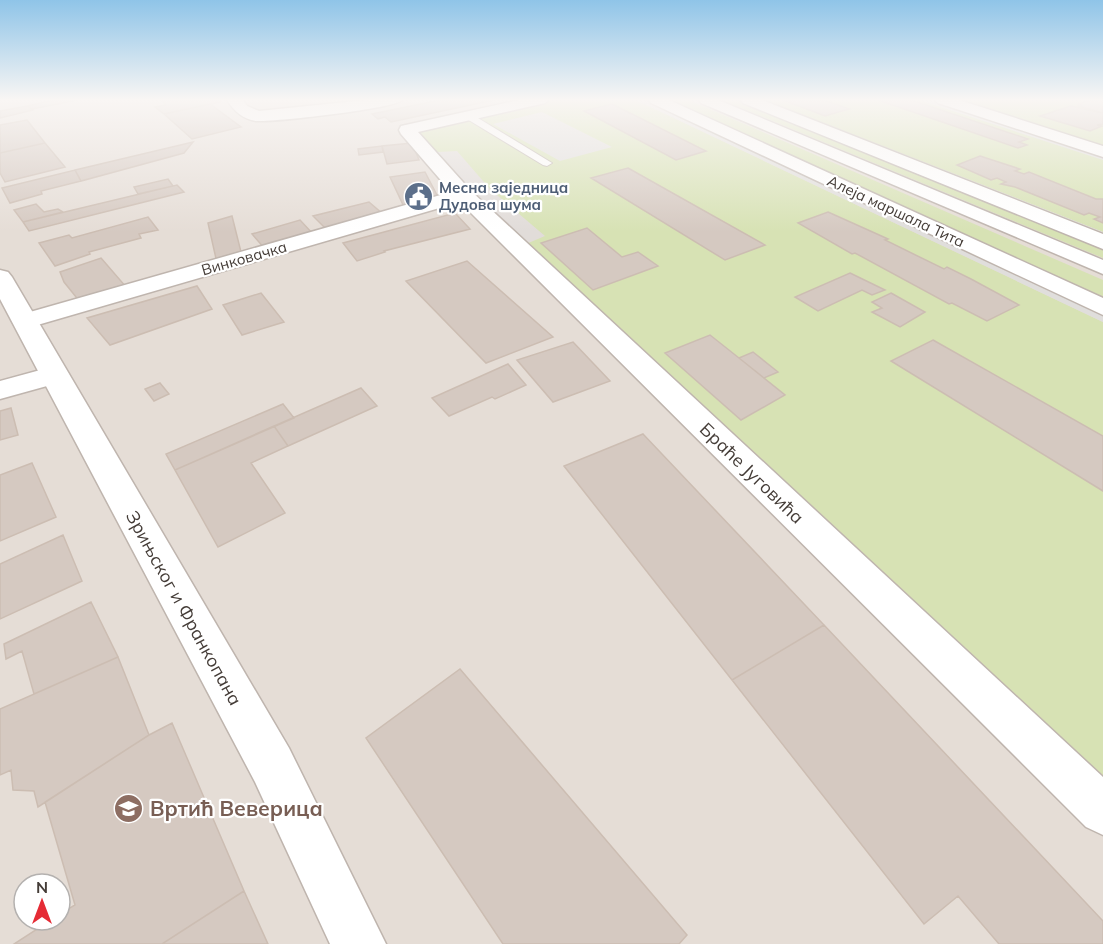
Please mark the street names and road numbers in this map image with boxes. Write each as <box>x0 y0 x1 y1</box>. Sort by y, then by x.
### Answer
street label: Алеја маршала Тита <box>824 171 968 251</box>
street label: Винковачка <box>199 237 289 279</box>
street label: Браће Југовића <box>695 417 809 529</box>
street label: Зрињског и Франкопана <box>121 507 247 709</box>

